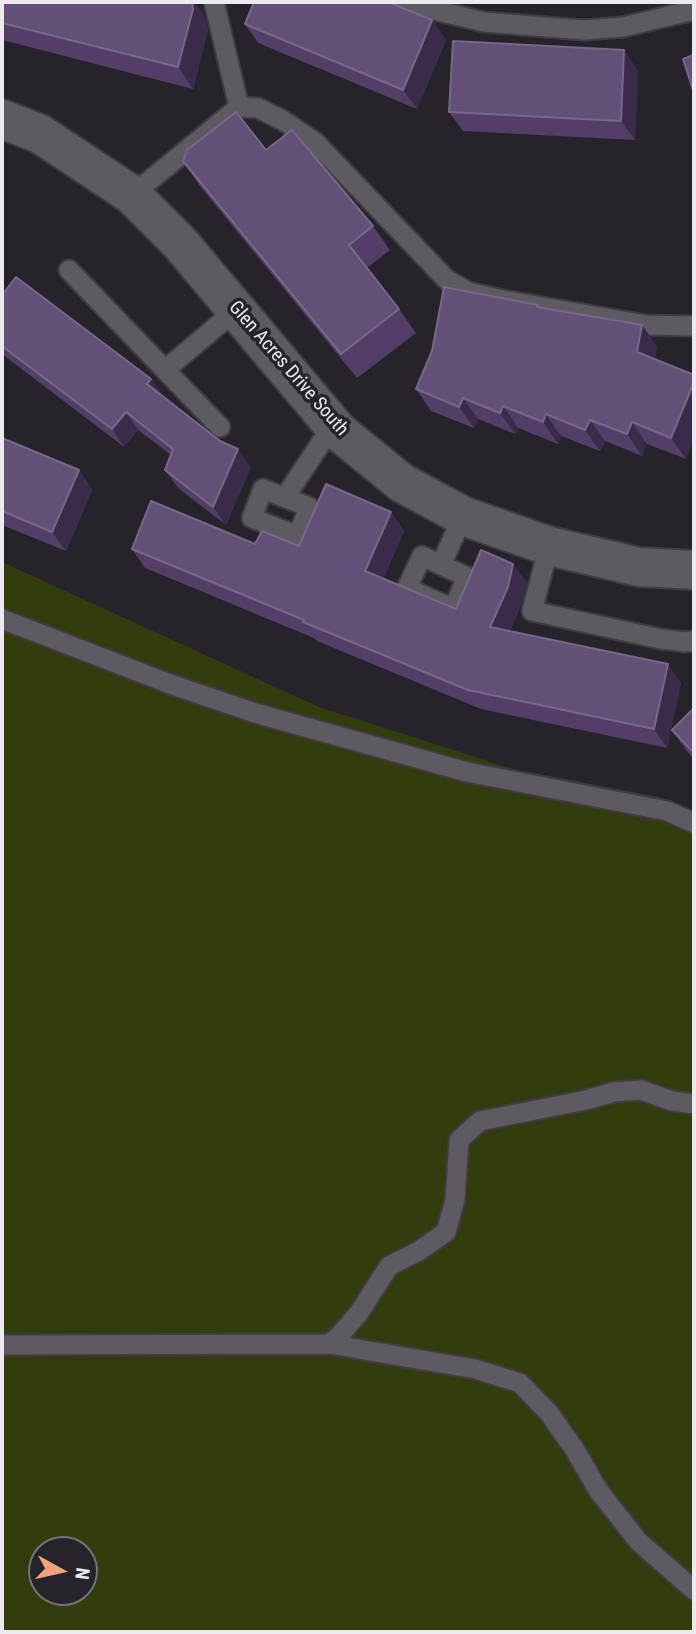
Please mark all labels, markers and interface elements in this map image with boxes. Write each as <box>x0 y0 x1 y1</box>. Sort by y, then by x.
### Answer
street label: Glen Acres Drive South <box>223 297 353 441</box>
north arrow <box>28 1536 98 1606</box>
text: N <box>70 1566 95 1581</box>

